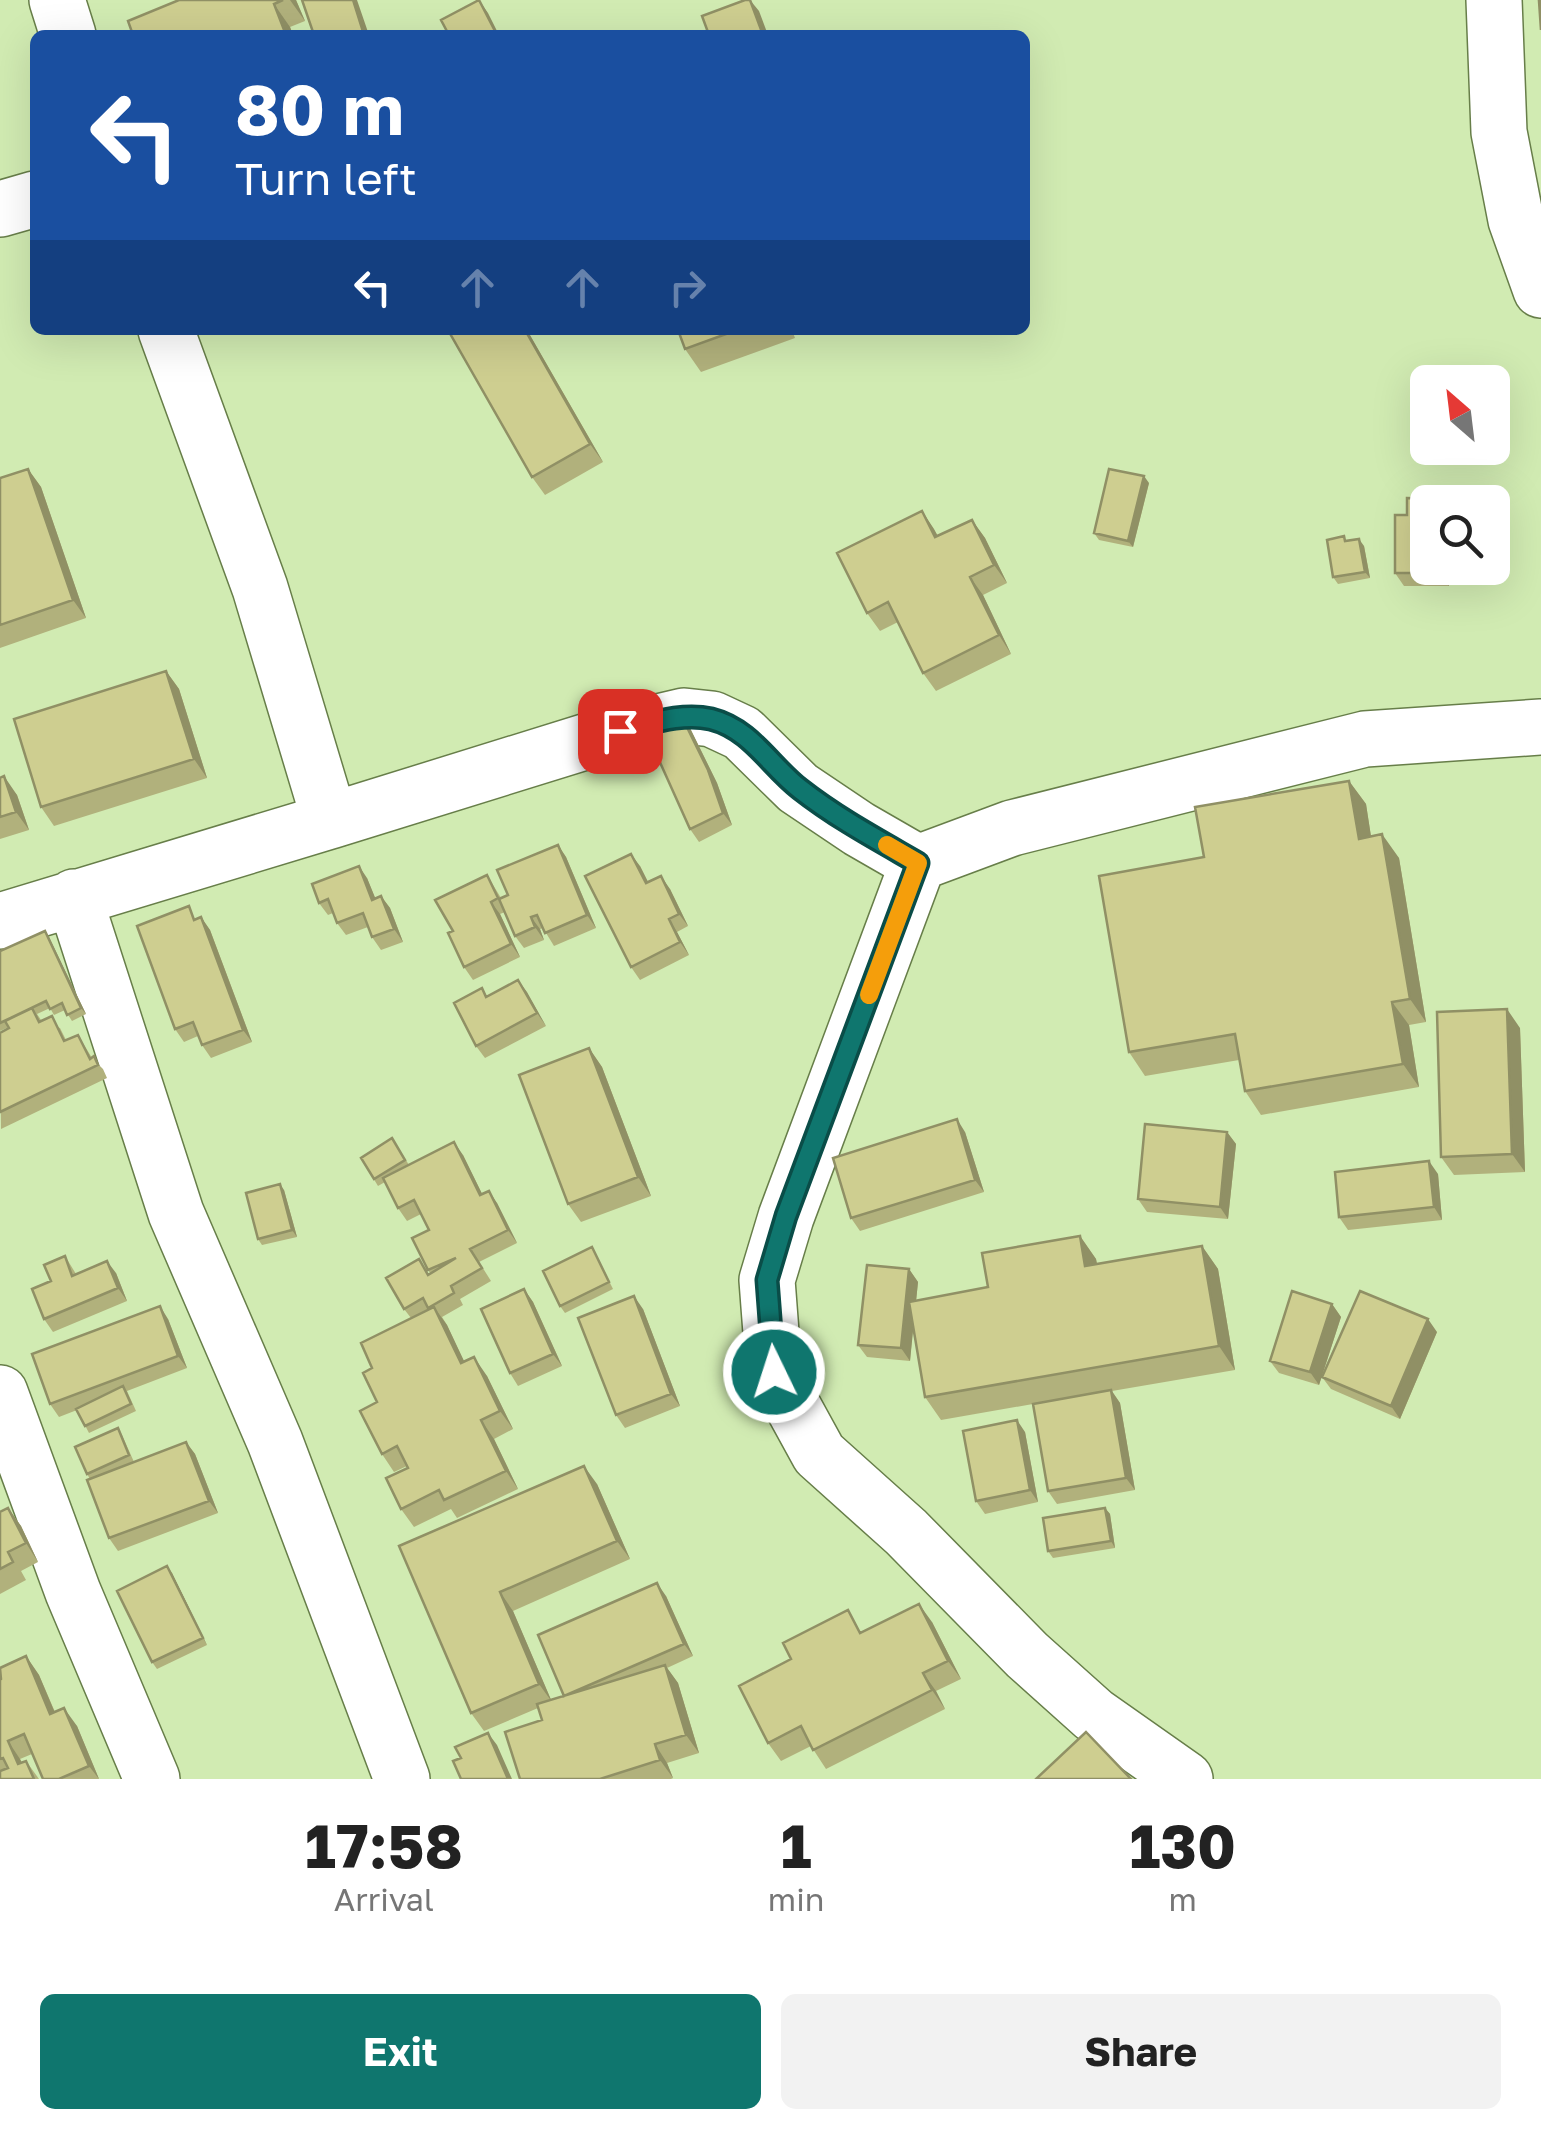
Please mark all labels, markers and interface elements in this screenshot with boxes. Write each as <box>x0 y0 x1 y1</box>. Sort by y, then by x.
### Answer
text: 80 m <box>235 66 404 150</box>
icon: left <box>70 70 200 200</box>
text: Turn left <box>235 151 417 205</box>
icon: left <box>345 260 400 315</box>
icon: ahead <box>450 260 505 315</box>
icon: ahead <box>555 260 610 315</box>
icon: right <box>660 260 715 315</box>
north arrow <box>1410 365 1510 465</box>
map controls <box>1410 365 1510 585</box>
button: search <box>1410 485 1510 585</box>
pin <box>578 689 663 774</box>
icon: arrive <box>593 704 648 759</box>
position arrow <box>722 1320 826 1424</box>
text: 17:58 <box>305 1809 463 1881</box>
text: 1 <box>781 1809 812 1881</box>
text: 130 <box>1129 1809 1236 1881</box>
text: Arrival <box>334 1880 434 1918</box>
text: min <box>768 1880 824 1918</box>
text: m <box>1169 1880 1197 1918</box>
button: Exit <box>40 1994 761 2109</box>
button: Share <box>781 1994 1501 2109</box>

